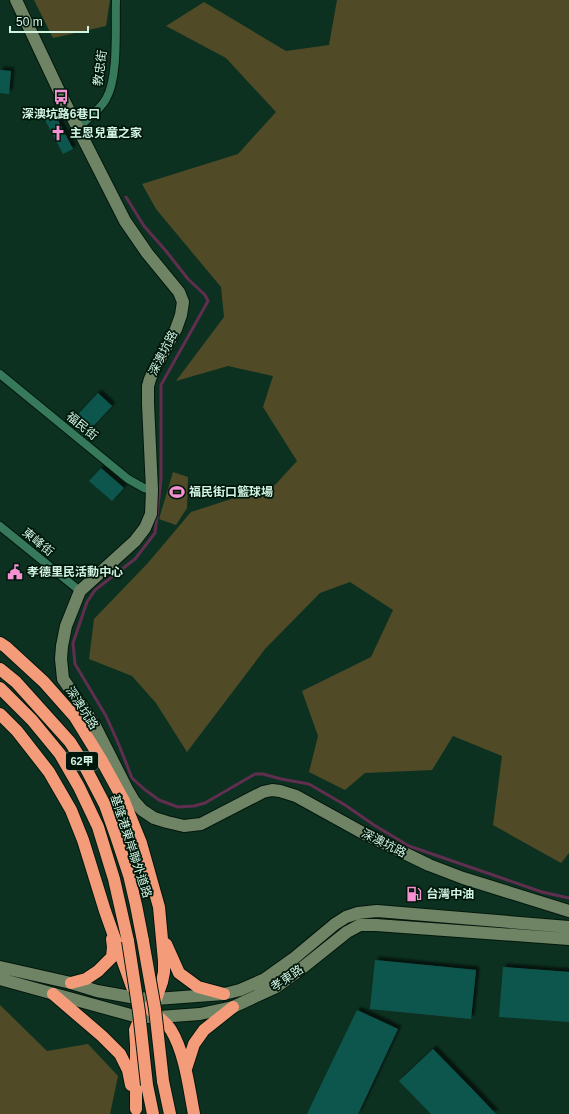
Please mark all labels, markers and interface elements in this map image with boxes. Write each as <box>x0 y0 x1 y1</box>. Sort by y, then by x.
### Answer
scale bar <box>10 8 88 34</box>
text: 50 m <box>16 15 43 29</box>
street label: 教忠街 <box>91 49 109 87</box>
bus stop icon: 深澳坑路6巷口 <box>52 88 70 106</box>
place label: 深澳坑路6巷口 <box>22 107 100 121</box>
church icon: 主恩兒童之家 <box>49 124 67 142</box>
place label: 主恩兒童之家 <box>70 126 142 140</box>
street label: 深澳坑路 <box>146 328 180 378</box>
street label: 福民街 <box>64 409 100 443</box>
sports icon: 福民街口籃球場 <box>168 483 186 501</box>
place label: 福民街口籃球場 <box>189 485 273 499</box>
street label: 東峰街 <box>20 525 56 559</box>
public building icon: 孝德里民活動中心 <box>6 563 24 581</box>
place label: 孝德里民活動中心 <box>27 565 123 579</box>
street label: 深澳坑路 <box>63 684 101 732</box>
road number: 62甲 <box>66 752 98 770</box>
street label: 基隆港東岸聯外道路 <box>108 792 154 900</box>
street label: 深澳坑路 <box>359 826 409 860</box>
fuel station icon: 台灣中油 <box>405 885 423 903</box>
place label: 台灣中油 <box>426 887 474 901</box>
street label: 孝東路 <box>268 962 306 994</box>

